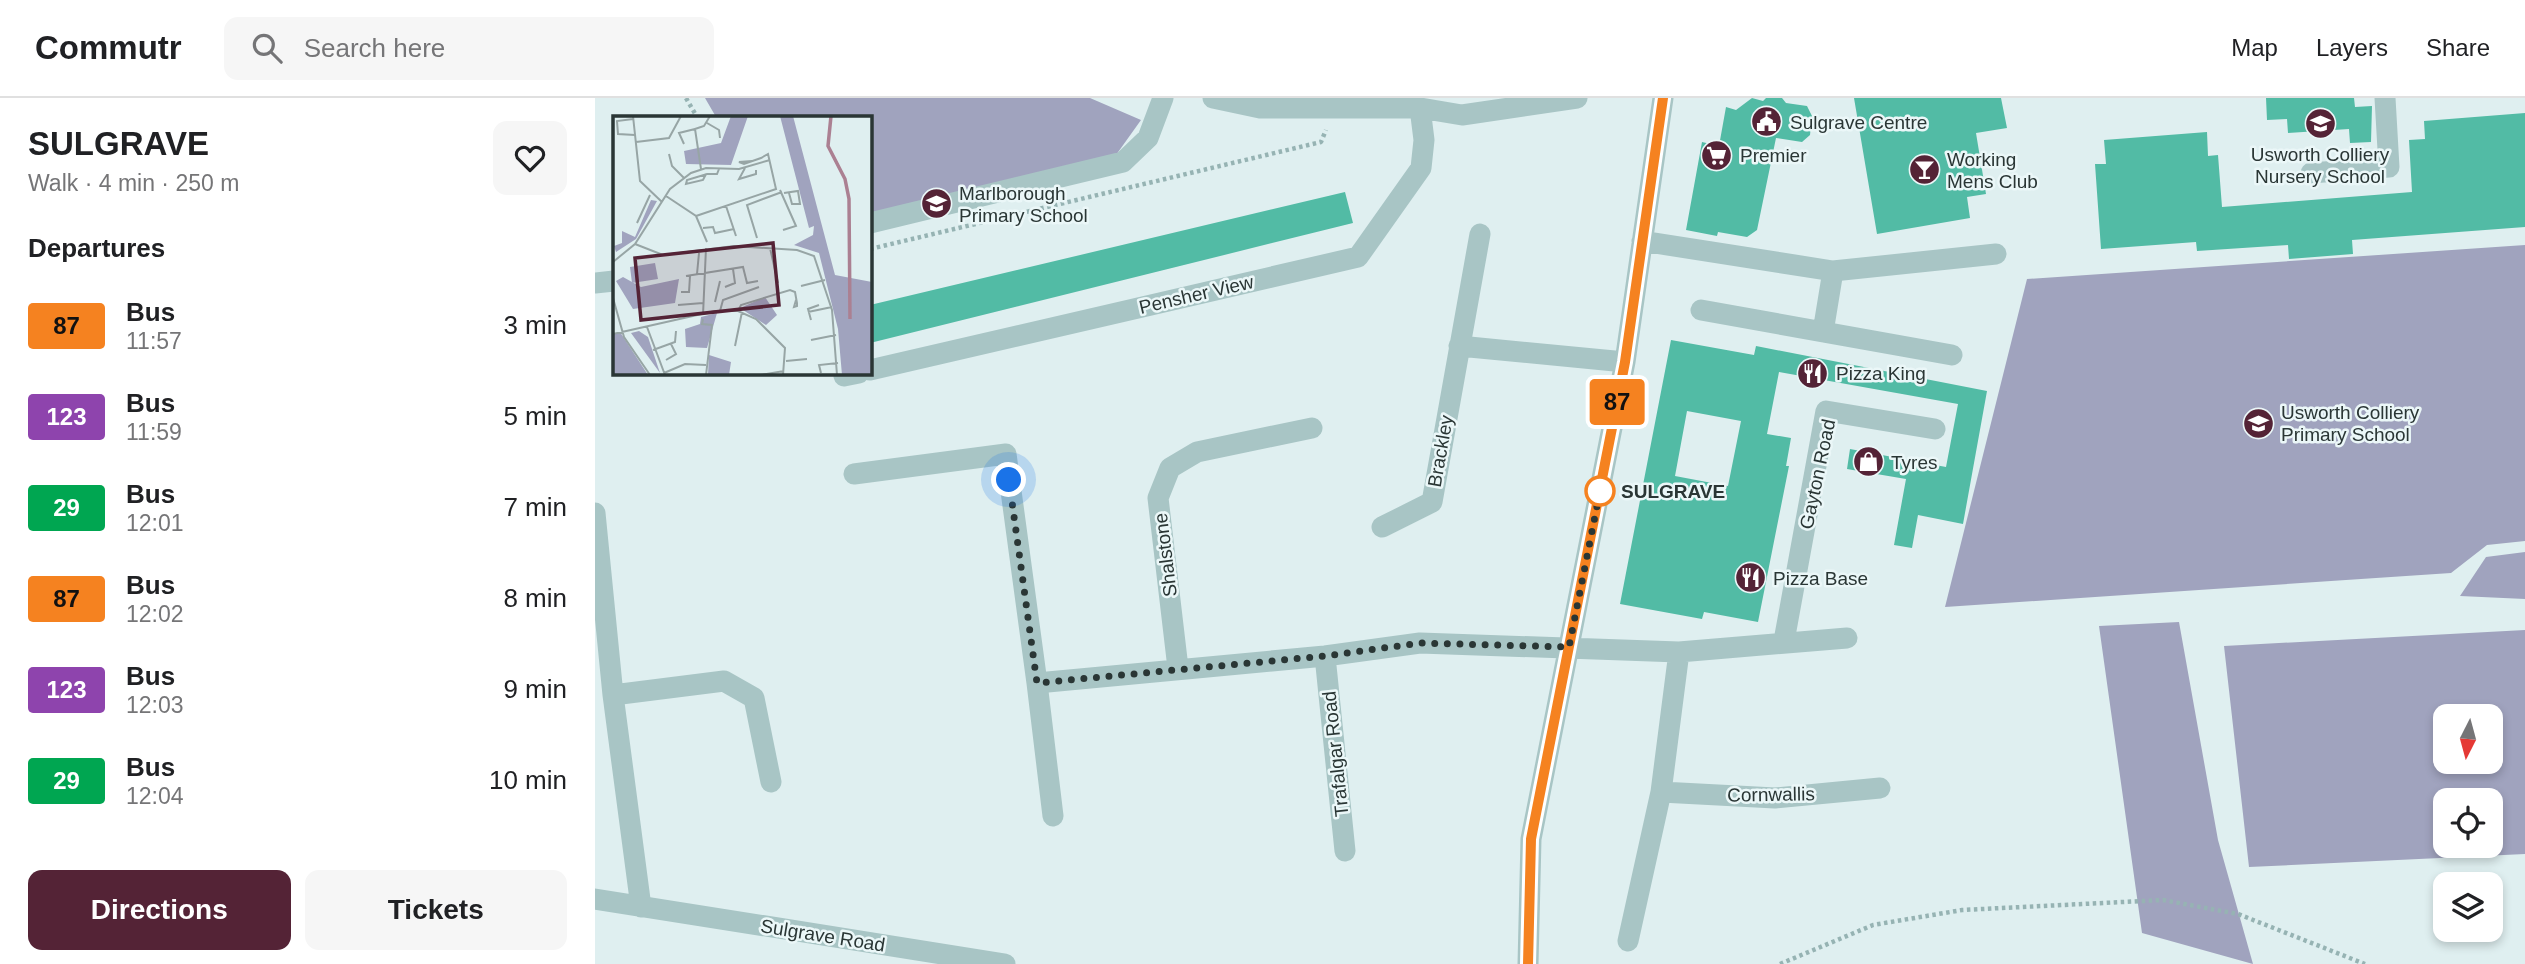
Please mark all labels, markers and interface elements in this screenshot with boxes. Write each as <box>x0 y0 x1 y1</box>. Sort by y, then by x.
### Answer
search box <box>224 17 714 80</box>
text: Commutr <box>35 29 182 66</box>
icon: search <box>248 29 286 67</box>
text: Search here <box>304 33 445 63</box>
text: Map <box>2231 34 2278 61</box>
text: Layers <box>2316 34 2388 61</box>
text: Share <box>2426 34 2490 61</box>
public building icon: Sulgrave Centre <box>1750 105 1784 139</box>
school or university icon: Usworth Colliery Nursery School <box>2303 106 2337 140</box>
place label: Sulgrave Centre <box>1790 112 1927 133</box>
inset map <box>613 116 871 374</box>
button: heart <box>493 121 567 195</box>
text: SULGRAVE <box>28 125 209 162</box>
supermarket icon: Premier <box>1700 138 1734 172</box>
place label: Usworth Colliery Nursery School <box>2251 144 2390 187</box>
place label: Premier <box>1740 145 1807 166</box>
place label: Working Mens Club <box>1947 149 2038 192</box>
bar icon: Working Mens Club <box>1907 153 1941 187</box>
text: Walk · 4 min · 250 m <box>28 170 239 196</box>
place label: Marlborough Primary School <box>959 183 1088 226</box>
school or university icon: Marlborough Primary School <box>919 187 953 221</box>
text: Departures <box>28 233 165 263</box>
street label: Pensher View <box>1137 271 1256 318</box>
text: Bus <box>126 297 175 327</box>
text: 3 min <box>503 310 567 340</box>
text: 87 <box>53 312 80 339</box>
text: 11:57 <box>126 328 182 354</box>
restaurant icon: Pizza King <box>1796 356 1830 390</box>
place label: Pizza King <box>1836 363 1926 384</box>
line badge: 87 <box>1585 379 1649 425</box>
text: Bus <box>126 388 175 418</box>
text: 87 <box>1604 388 1630 415</box>
text: 5 min <box>503 401 567 431</box>
place label: Usworth Colliery Primary School <box>2281 402 2420 445</box>
text: 123 <box>46 403 87 430</box>
school or university icon: Usworth Colliery Primary School <box>2241 406 2275 440</box>
street label: Brackley <box>1424 413 1457 489</box>
street label: Gayton Road <box>1796 417 1839 531</box>
text: 11:59 <box>126 419 182 445</box>
shop icon: Tyres <box>1851 445 1885 479</box>
place label: Tyres <box>1891 452 1937 473</box>
your location <box>991 462 1026 497</box>
marker: SULGRAVE <box>1585 476 1615 506</box>
text: Bus <box>126 479 175 509</box>
place label: SULGRAVE <box>1621 481 1725 502</box>
text: 7 min <box>503 492 567 522</box>
text: 29 <box>53 494 80 521</box>
text: 12:01 <box>126 510 184 536</box>
street label: Shalstone <box>1150 512 1181 598</box>
restaurant icon: Pizza Base <box>1733 561 1767 595</box>
place label: Pizza Base <box>1773 568 1868 589</box>
text: Bus <box>126 570 175 600</box>
text: 8 min <box>503 583 567 613</box>
text: 87 <box>53 585 80 612</box>
text: 12:02 <box>126 601 184 627</box>
text: Bus <box>126 661 175 691</box>
text: 9 min <box>503 674 567 704</box>
text: 123 <box>46 676 87 703</box>
street label: Trafalgar Road <box>1318 690 1353 818</box>
text: 12:03 <box>126 692 184 718</box>
north arrow <box>2433 704 2503 774</box>
map controls <box>2433 704 2503 942</box>
text: Bus <box>126 752 175 782</box>
text: 10 min <box>489 765 567 795</box>
text: 29 <box>53 767 80 794</box>
text: 12:04 <box>126 783 184 809</box>
street label: Cornwallis <box>1727 783 1815 806</box>
button: locate <box>2433 788 2503 858</box>
button: Directions <box>28 870 291 950</box>
button: Tickets <box>305 870 567 950</box>
button: layers <box>2433 872 2503 942</box>
street label: Sulgrave Road <box>759 915 887 956</box>

